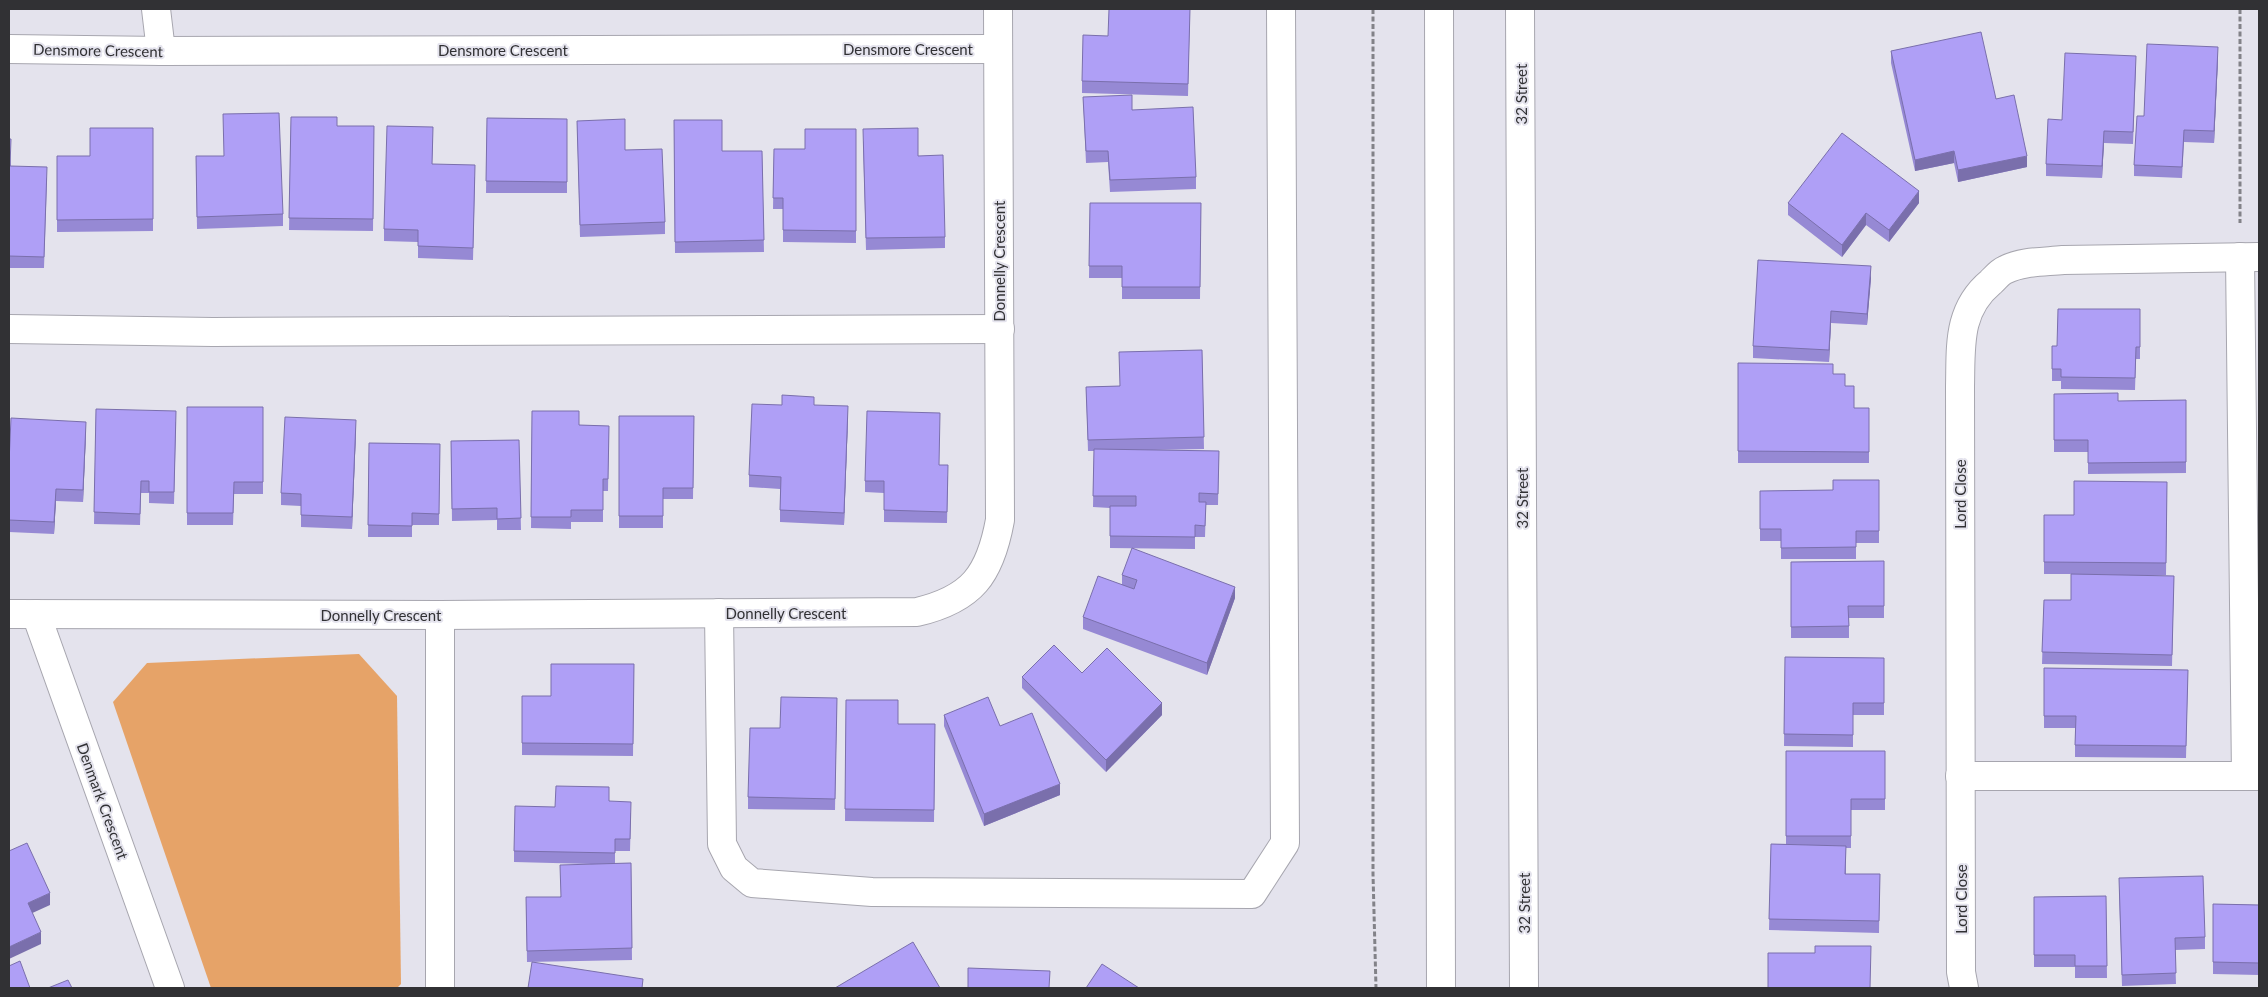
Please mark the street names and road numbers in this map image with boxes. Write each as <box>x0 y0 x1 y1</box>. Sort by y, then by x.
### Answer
street label: Densmore Crescent <box>33 40 164 60</box>
street label: Densmore Crescent <box>843 40 974 58</box>
street label: Densmore Crescent <box>438 41 569 59</box>
street label: 32 Street <box>1512 63 1530 124</box>
street label: Donnelly Crescent <box>990 200 1008 321</box>
street label: Lord Close <box>1951 459 1969 529</box>
street label: 32 Street <box>1513 467 1531 528</box>
street label: Donnelly Crescent <box>726 604 847 622</box>
street label: Donnelly Crescent <box>321 606 442 624</box>
street label: Denmark Crescent <box>74 740 133 862</box>
street label: Lord Close <box>1952 864 1970 934</box>
street label: 32 Street <box>1515 872 1533 933</box>

